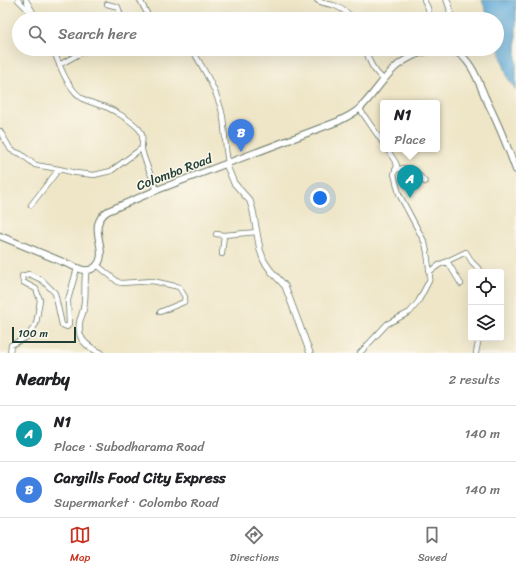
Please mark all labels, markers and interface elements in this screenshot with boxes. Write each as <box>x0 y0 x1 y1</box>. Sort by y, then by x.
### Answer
search box <box>12 12 504 56</box>
text: Search here <box>58 21 137 47</box>
icon: search <box>26 23 48 45</box>
popup <box>380 100 440 152</box>
text: N1 <box>394 102 411 128</box>
pin: B <box>228 119 254 152</box>
text: Place <box>394 128 426 151</box>
street label: Colombo Road <box>133 147 216 197</box>
pin: A <box>397 165 423 198</box>
your location <box>310 188 330 208</box>
map controls <box>468 269 504 341</box>
button: locate <box>468 269 504 305</box>
button: layers <box>468 305 504 341</box>
text: 100 m <box>18 324 48 343</box>
scale bar <box>12 325 76 344</box>
text: Nearby <box>16 364 70 394</box>
text: 2 results <box>449 368 500 391</box>
text: N1 <box>54 409 71 435</box>
text: A <box>25 422 33 445</box>
text: 140 m <box>465 422 500 445</box>
text: Place · Subodharama Road <box>54 435 204 458</box>
text: Cargills Food City Express <box>54 465 226 491</box>
text: B <box>25 478 33 501</box>
text: 140 m <box>465 478 500 501</box>
text: Supermarket · Colombo Road <box>54 491 219 514</box>
tab: Map <box>69 524 91 567</box>
tab: Directions <box>230 524 279 567</box>
tab: Saved <box>418 524 447 567</box>

